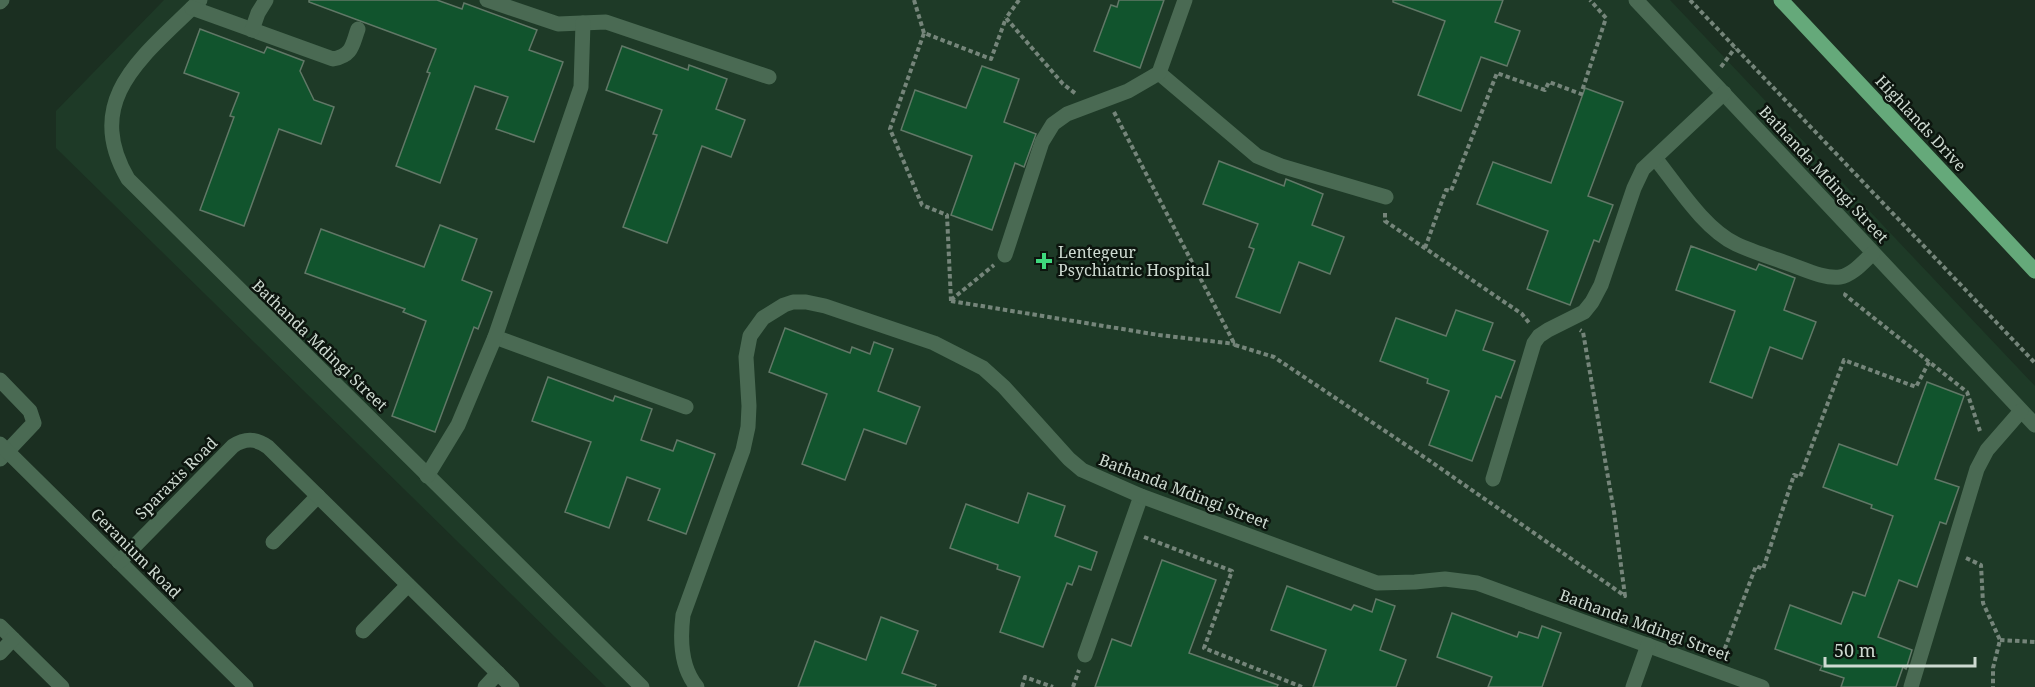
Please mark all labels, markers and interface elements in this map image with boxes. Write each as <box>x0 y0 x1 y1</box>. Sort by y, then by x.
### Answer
street label: Highlands Drive <box>1871 70 1971 176</box>
street label: Bathanda Mdingi Street <box>1754 101 1894 248</box>
place label: Lentegeur Psychiatric Hospital <box>1058 241 1210 281</box>
marker: Lentegeur Psychiatric Hospital <box>1035 252 1053 270</box>
street label: Bathanda Mdingi Street <box>247 274 393 416</box>
street label: Sparaxis Road <box>130 432 222 524</box>
street label: Bathanda Mdingi Street <box>1096 448 1272 534</box>
street label: Geranium Road <box>86 503 186 603</box>
street label: Bathanda Mdingi Street <box>1556 584 1734 666</box>
scale bar <box>1825 630 1975 668</box>
text: 50 m <box>1834 638 1876 662</box>

